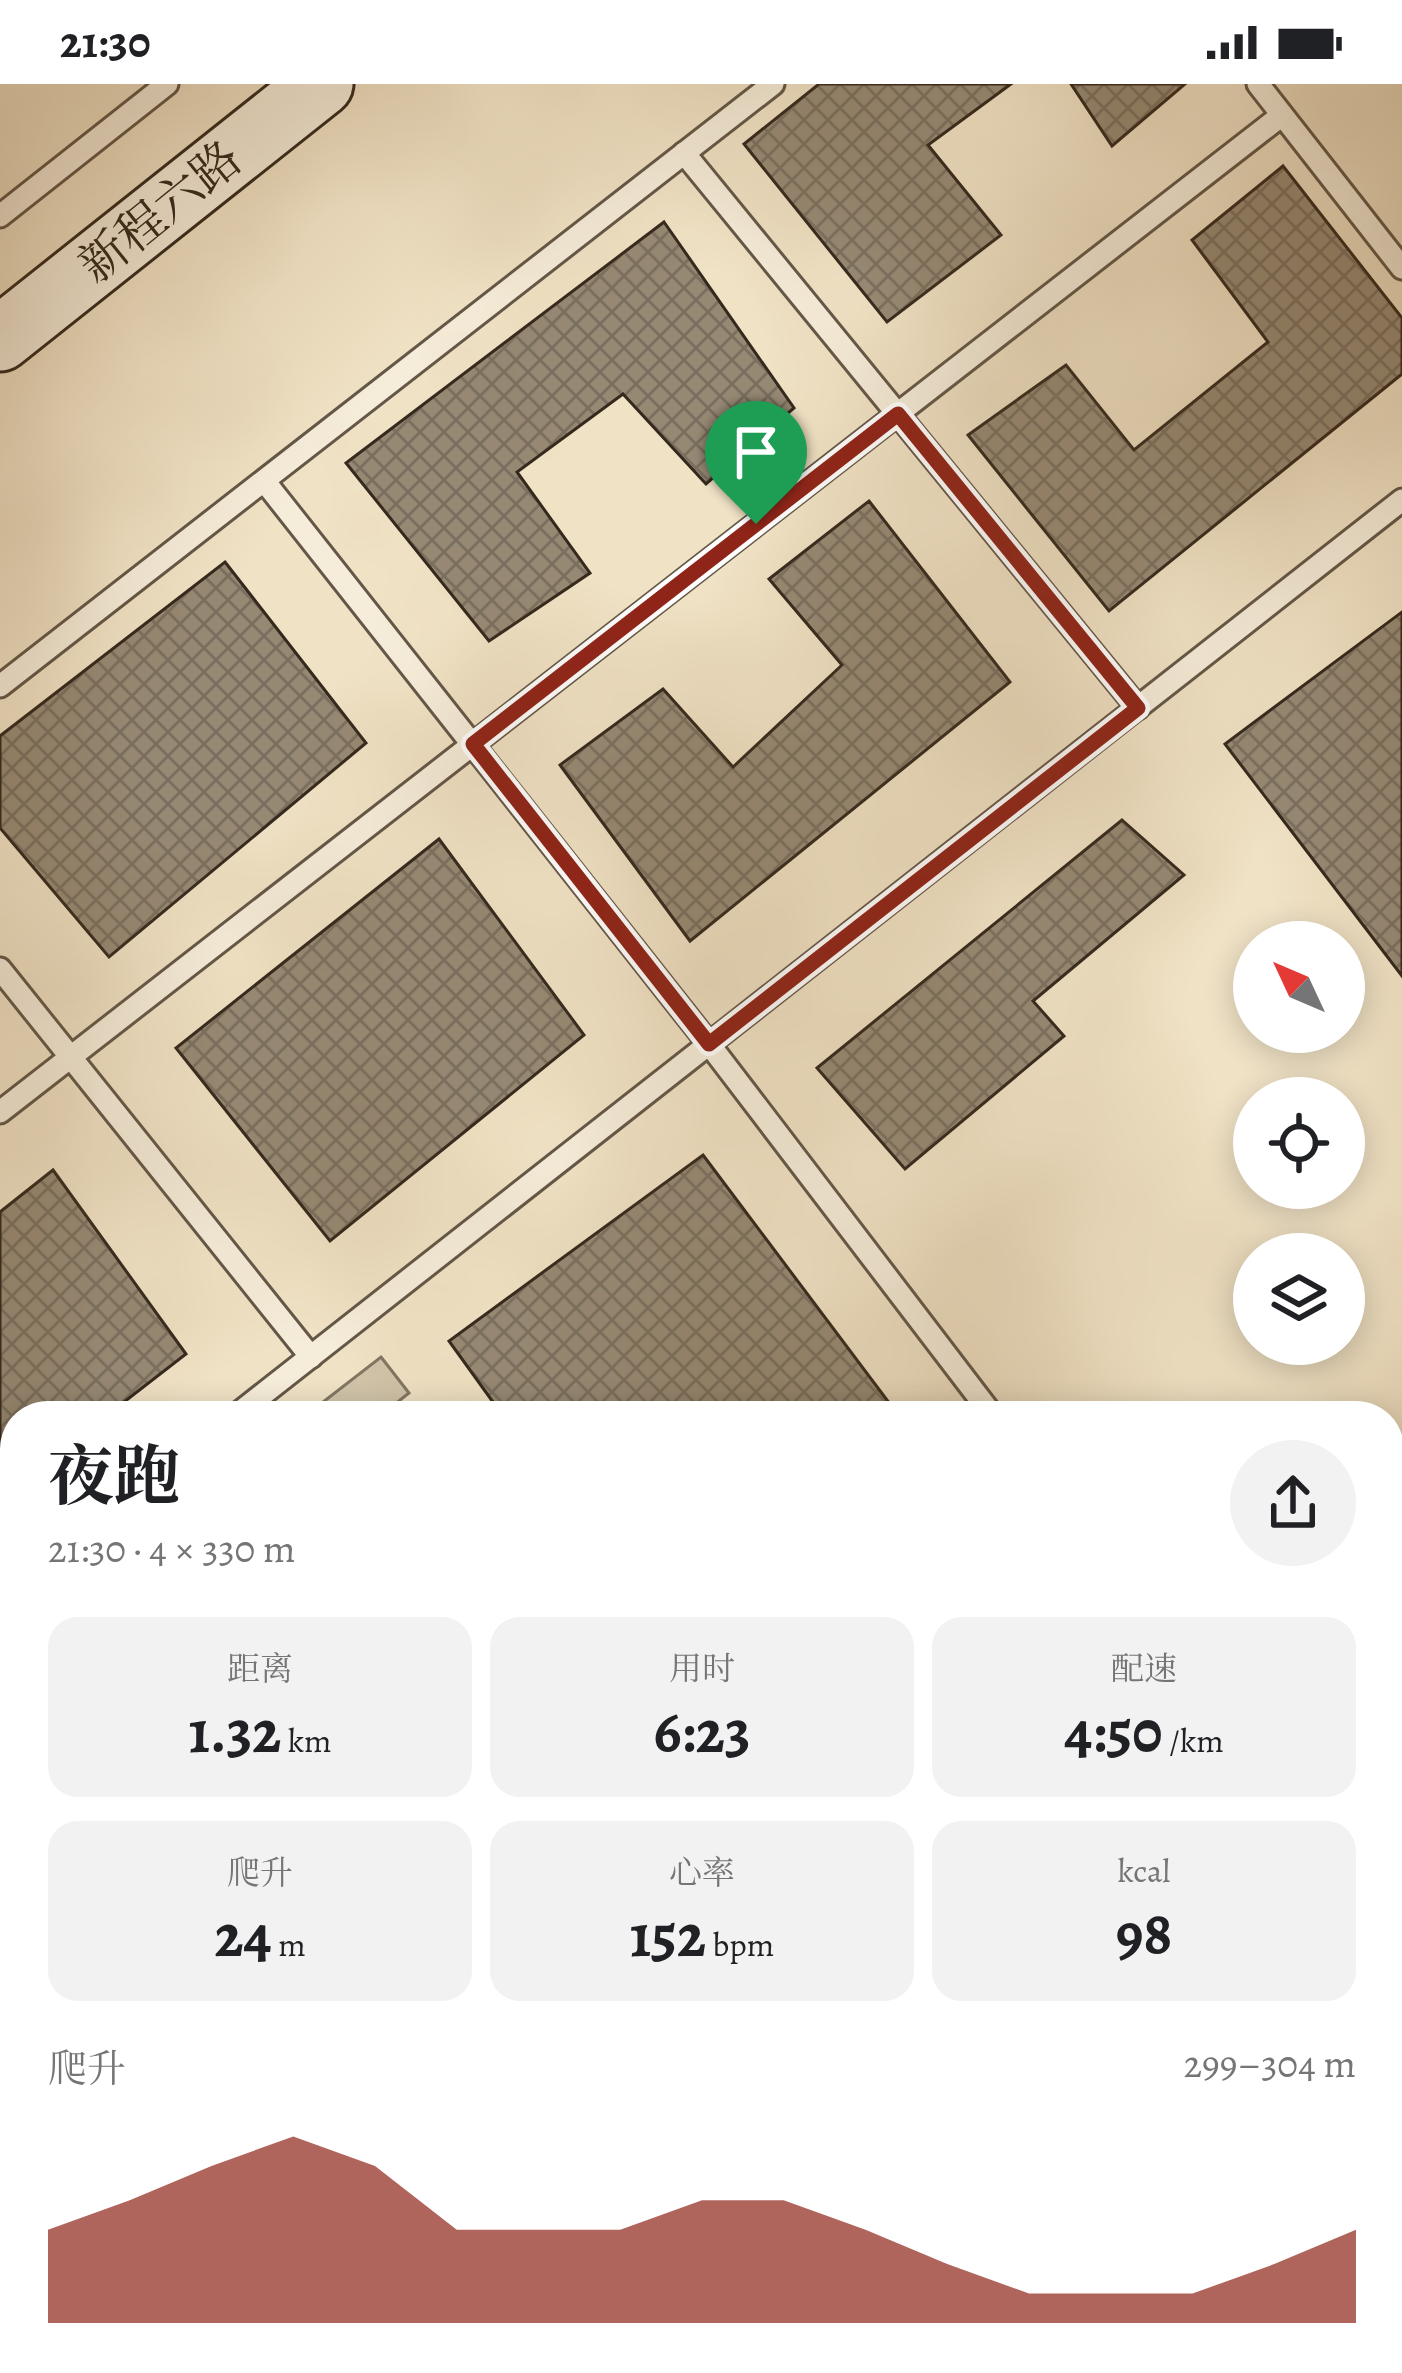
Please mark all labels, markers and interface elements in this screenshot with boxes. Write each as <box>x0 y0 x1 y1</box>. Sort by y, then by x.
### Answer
text: 21:30 <box>60 11 151 73</box>
street label: 新程六路 <box>65 126 255 298</box>
pin <box>705 401 807 524</box>
icon: arrive <box>723 419 789 485</box>
north arrow <box>1233 921 1365 1053</box>
map controls <box>1233 921 1365 1365</box>
button: locate <box>1233 1077 1365 1209</box>
button: layers <box>1233 1233 1365 1365</box>
text: 夜跑 <box>48 1432 180 1522</box>
button: share <box>1230 1440 1356 1566</box>
text: 21:30 · 4 × 330 m <box>48 1522 296 1575</box>
text: 距离 <box>227 1646 293 1691</box>
text: 用时 <box>669 1646 735 1691</box>
text: 配速 <box>1111 1646 1177 1691</box>
text: 1.32 <box>188 1691 281 1773</box>
text: 6:23 <box>653 1691 751 1773</box>
text: 4:50 <box>1064 1691 1163 1773</box>
text: km <box>281 1718 332 1763</box>
text: /km <box>1163 1718 1224 1763</box>
text: kcal <box>1118 1848 1170 1893</box>
text: 爬升 <box>227 1850 293 1895</box>
text: 心率 <box>669 1850 735 1895</box>
text: 98 <box>1116 1893 1172 1975</box>
text: 24 <box>214 1895 272 1977</box>
text: 152 <box>630 1895 706 1977</box>
text: m <box>272 1922 306 1967</box>
text: bpm <box>706 1922 774 1967</box>
text: 299–304 m <box>1183 2037 1356 2090</box>
text: 爬升 <box>48 2042 126 2095</box>

